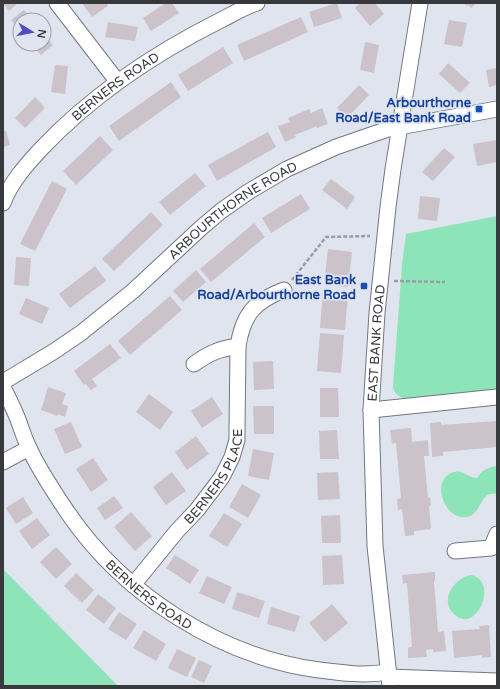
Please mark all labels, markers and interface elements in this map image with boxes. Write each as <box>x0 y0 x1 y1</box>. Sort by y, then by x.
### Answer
north arrow <box>12 12 52 52</box>
text: N <box>34 28 49 39</box>
street label: BERNERS ROAD <box>69 49 163 124</box>
place label: Arbourthorne Road/East Bank Road <box>335 95 472 126</box>
marker: Arbourthorne Road/East Bank Road <box>474 104 484 114</box>
street label: ARBOURTHORNE ROAD <box>165 158 300 263</box>
place label: East Bank Road/Arbourthorne Road <box>197 272 356 303</box>
marker: East Bank Road/Arbourthorne Road <box>359 281 369 291</box>
street label: EAST BANK ROAD <box>365 284 389 402</box>
street label: BERNERS PLACE <box>181 429 246 528</box>
street label: BERNERS ROAD <box>102 557 195 633</box>

